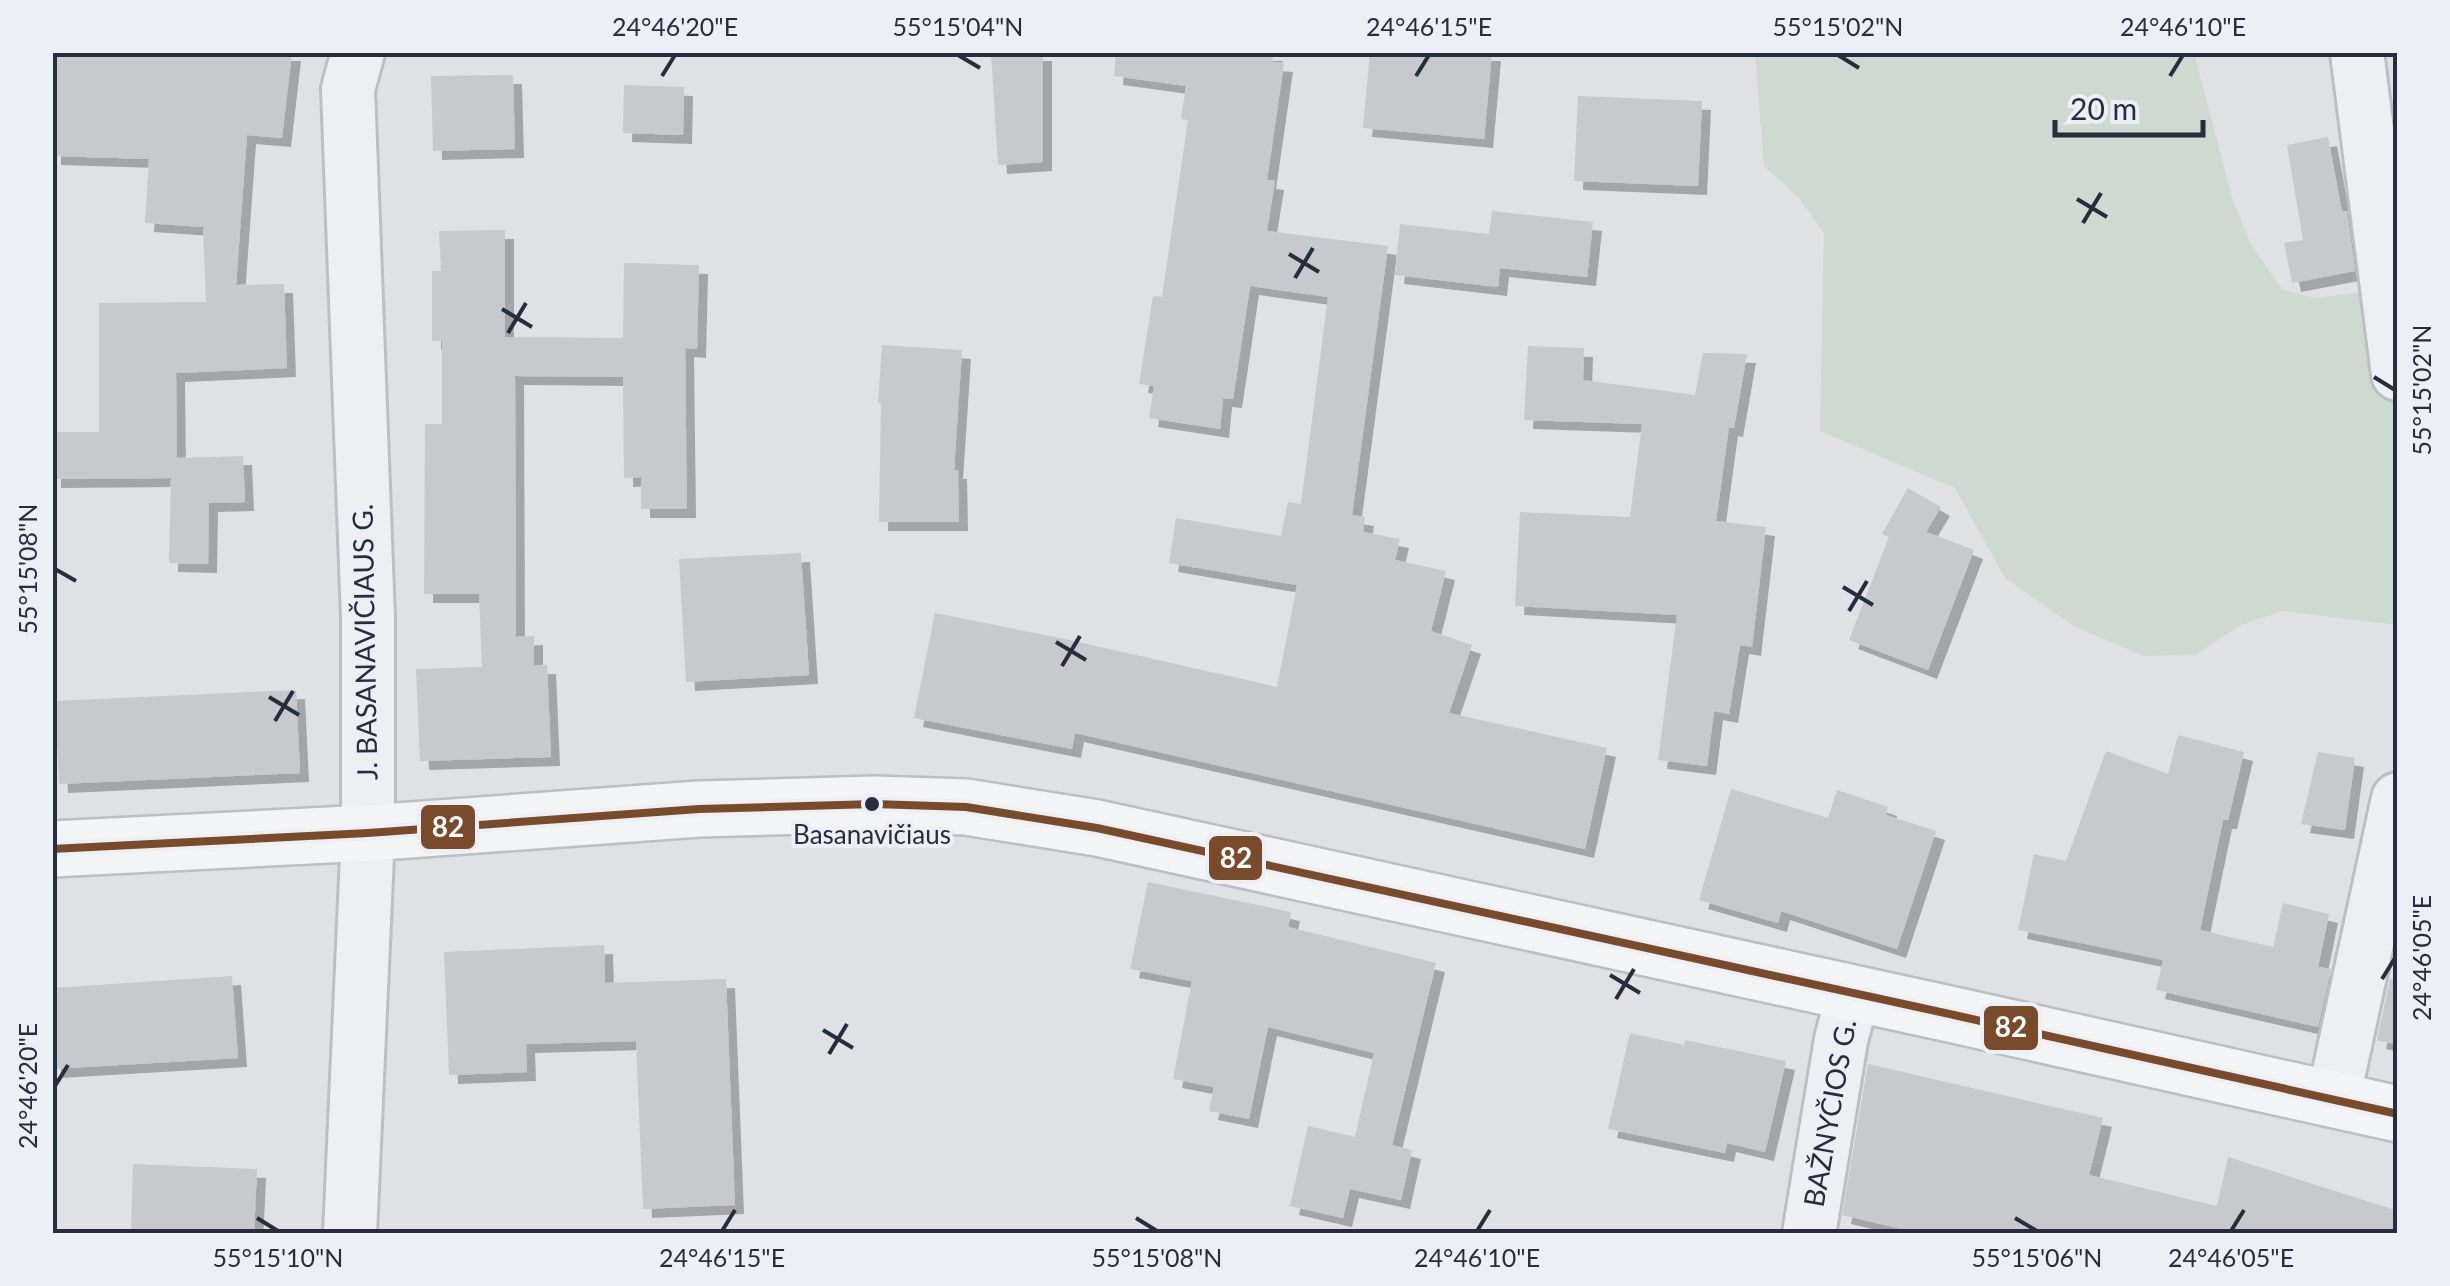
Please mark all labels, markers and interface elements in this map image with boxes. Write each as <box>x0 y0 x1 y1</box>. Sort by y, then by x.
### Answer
text: 24°46'20"E <box>612 11 738 41</box>
text: 55°15'04"N <box>893 11 1023 41</box>
text: 24°46'15"E <box>1366 11 1492 41</box>
text: 55°15'02"N <box>1773 11 1903 41</box>
text: 24°46'10"E <box>2120 11 2246 41</box>
scale bar <box>2055 75 2202 137</box>
text: 20 m <box>2070 90 2137 126</box>
text: 55°15'02"N <box>2406 325 2436 455</box>
street label: J. BASANAVIČIAUS G. <box>345 503 383 781</box>
text: 55°15'08"N <box>12 504 42 634</box>
marker: Basanavičiaus <box>862 794 882 814</box>
line badge: 82 <box>419 803 477 851</box>
text: 82 <box>432 809 464 843</box>
place label: Basanavičiaus <box>793 818 951 850</box>
line badge: 82 <box>1207 834 1264 882</box>
text: 82 <box>1220 840 1252 874</box>
text: 24°46'05"E <box>2406 895 2436 1021</box>
line badge: 82 <box>1982 1004 2040 1052</box>
text: 82 <box>1995 1009 2027 1043</box>
street label: BAŽNYČIOS G. <box>1796 1016 1862 1209</box>
text: 24°46'20"E <box>12 1023 42 1149</box>
text: 55°15'10"N <box>213 1242 343 1272</box>
text: 24°46'15"E <box>659 1242 785 1272</box>
text: 55°15'08"N <box>1092 1242 1222 1272</box>
text: 24°46'10"E <box>1414 1242 1540 1272</box>
text: 55°15'06"N <box>1972 1242 2102 1272</box>
text: 24°46'05"E <box>2168 1242 2294 1272</box>

